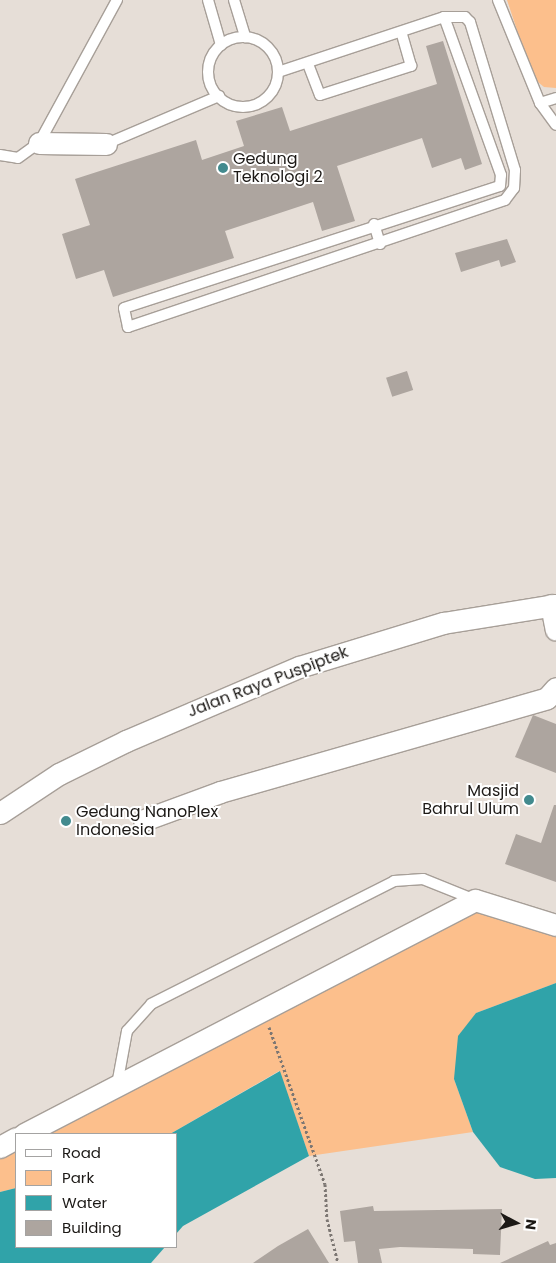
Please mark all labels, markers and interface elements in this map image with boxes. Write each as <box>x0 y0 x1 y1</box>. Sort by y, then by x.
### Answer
place label: Gedung Teknologi 2 <box>233 149 323 187</box>
marker: Gedung Teknologi 2 <box>217 162 229 174</box>
street label: Jalan Raya Puspiptek <box>185 642 351 722</box>
place label: Masjid Bahrul Ulum <box>422 781 519 819</box>
marker: Masjid Bahrul Ulum <box>523 794 535 806</box>
place label: Gedung NanoPlex Indonesia <box>76 802 218 840</box>
marker: Gedung NanoPlex Indonesia <box>60 815 72 827</box>
legend <box>15 1133 178 1248</box>
text: Road <box>62 1142 101 1163</box>
text: Park <box>62 1167 94 1188</box>
text: Water <box>62 1192 107 1213</box>
north arrow <box>491 1198 541 1248</box>
text: Building <box>62 1217 122 1238</box>
text: N <box>520 1218 541 1231</box>

